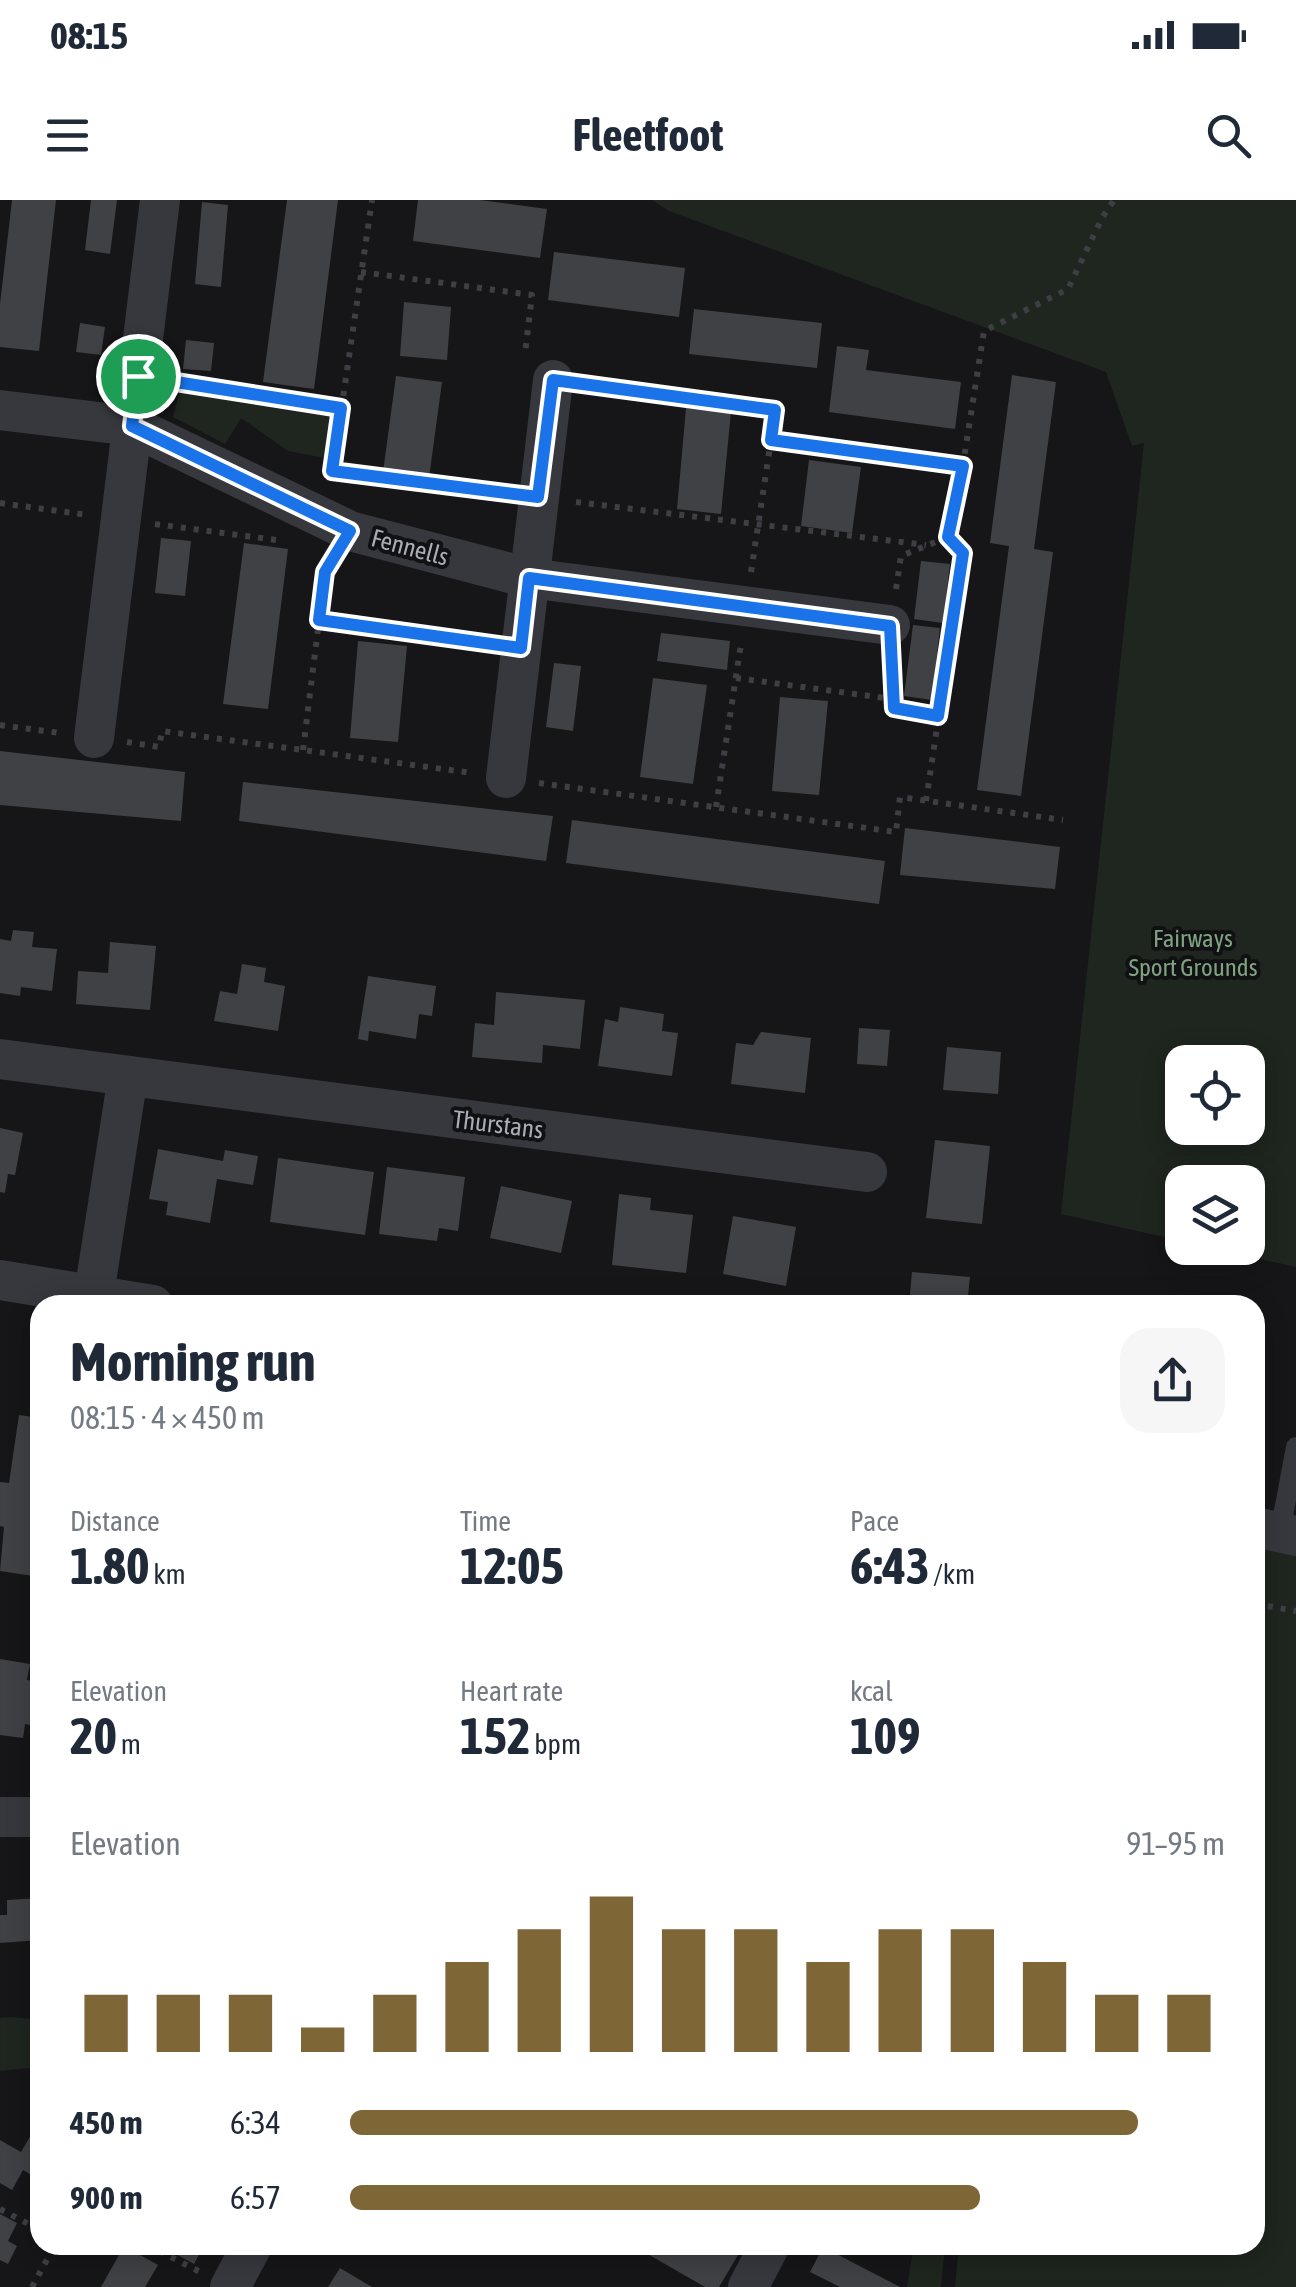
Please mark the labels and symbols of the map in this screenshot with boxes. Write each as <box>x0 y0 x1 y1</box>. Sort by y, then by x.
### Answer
pin <box>96 334 181 419</box>
street label: Fennells <box>368 523 452 571</box>
park label: Fairways Sport Grounds <box>1128 924 1258 981</box>
street label: Thurstans <box>451 1105 545 1143</box>

